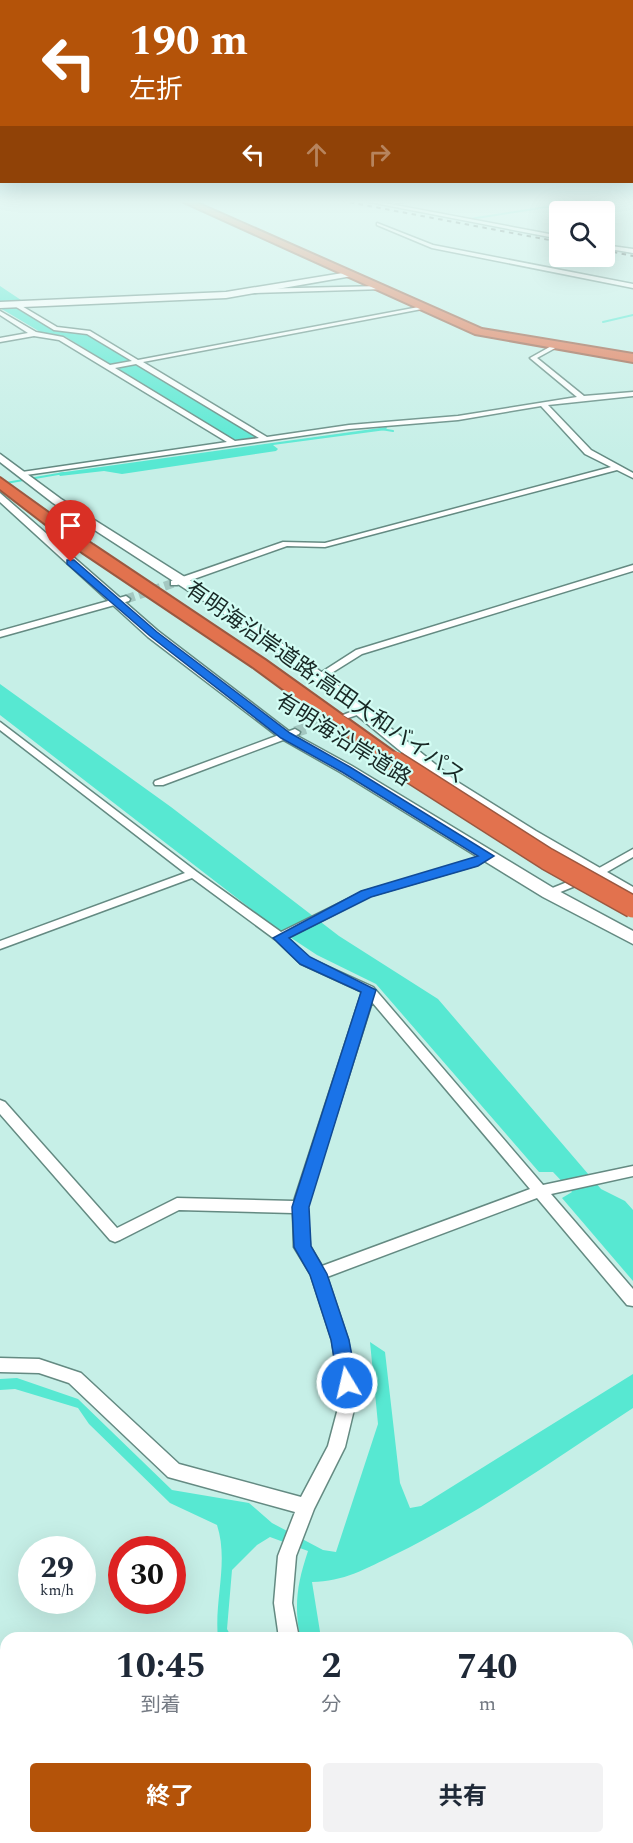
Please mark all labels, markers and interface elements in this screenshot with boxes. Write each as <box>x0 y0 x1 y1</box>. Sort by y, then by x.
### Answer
text: 190 m <box>129 10 248 73</box>
icon: left <box>30 24 108 102</box>
text: 左折 <box>129 69 183 111</box>
icon: left <box>237 138 270 171</box>
icon: ahead <box>300 138 333 171</box>
icon: right <box>363 138 396 171</box>
map controls <box>549 201 615 267</box>
button: search <box>549 201 615 267</box>
pin <box>45 500 96 562</box>
icon: arrive <box>54 509 87 542</box>
street label: 有明海沿岸道路;高田大和バイパス <box>180 576 470 790</box>
street label: 有明海沿岸道路 <box>271 688 415 792</box>
position arrow <box>315 1351 379 1415</box>
speed limit sign: 30 <box>108 1536 186 1614</box>
text: 29 <box>40 1545 74 1591</box>
text: km/h <box>40 1579 74 1602</box>
text: 10:45 <box>115 1639 206 1694</box>
text: 2 <box>321 1639 342 1694</box>
text: 740 <box>457 1640 518 1695</box>
text: m <box>479 1689 496 1719</box>
text: 到着 <box>141 1690 181 1720</box>
text: 分 <box>321 1690 341 1720</box>
button: 終了 <box>30 1763 311 1832</box>
button: 共有 <box>323 1763 603 1832</box>

